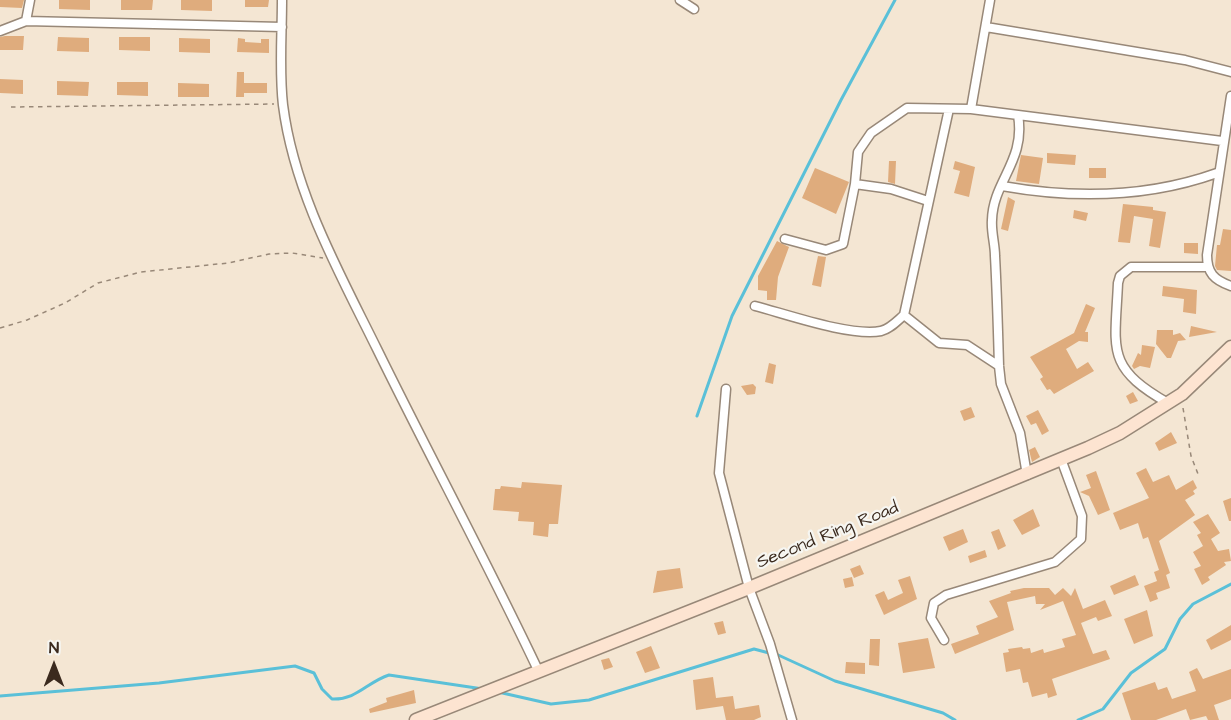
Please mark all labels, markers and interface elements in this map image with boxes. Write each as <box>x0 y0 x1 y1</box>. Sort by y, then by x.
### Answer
street label: Second Ring Road <box>754 498 902 574</box>
north arrow <box>24 636 84 696</box>
text: N <box>49 637 59 659</box>

